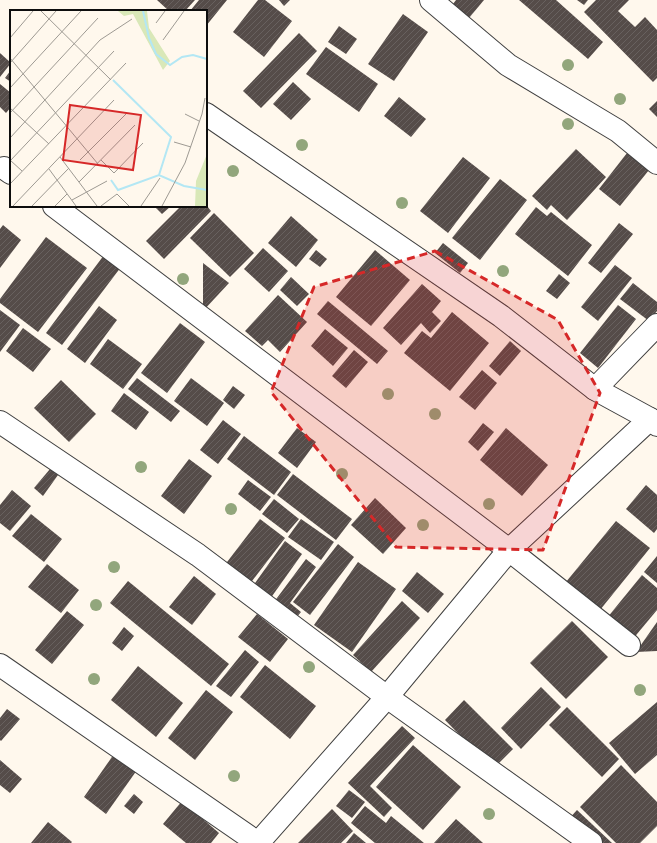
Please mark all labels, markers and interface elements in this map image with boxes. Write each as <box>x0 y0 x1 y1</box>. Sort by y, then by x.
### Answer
inset map <box>10 10 207 207</box>

